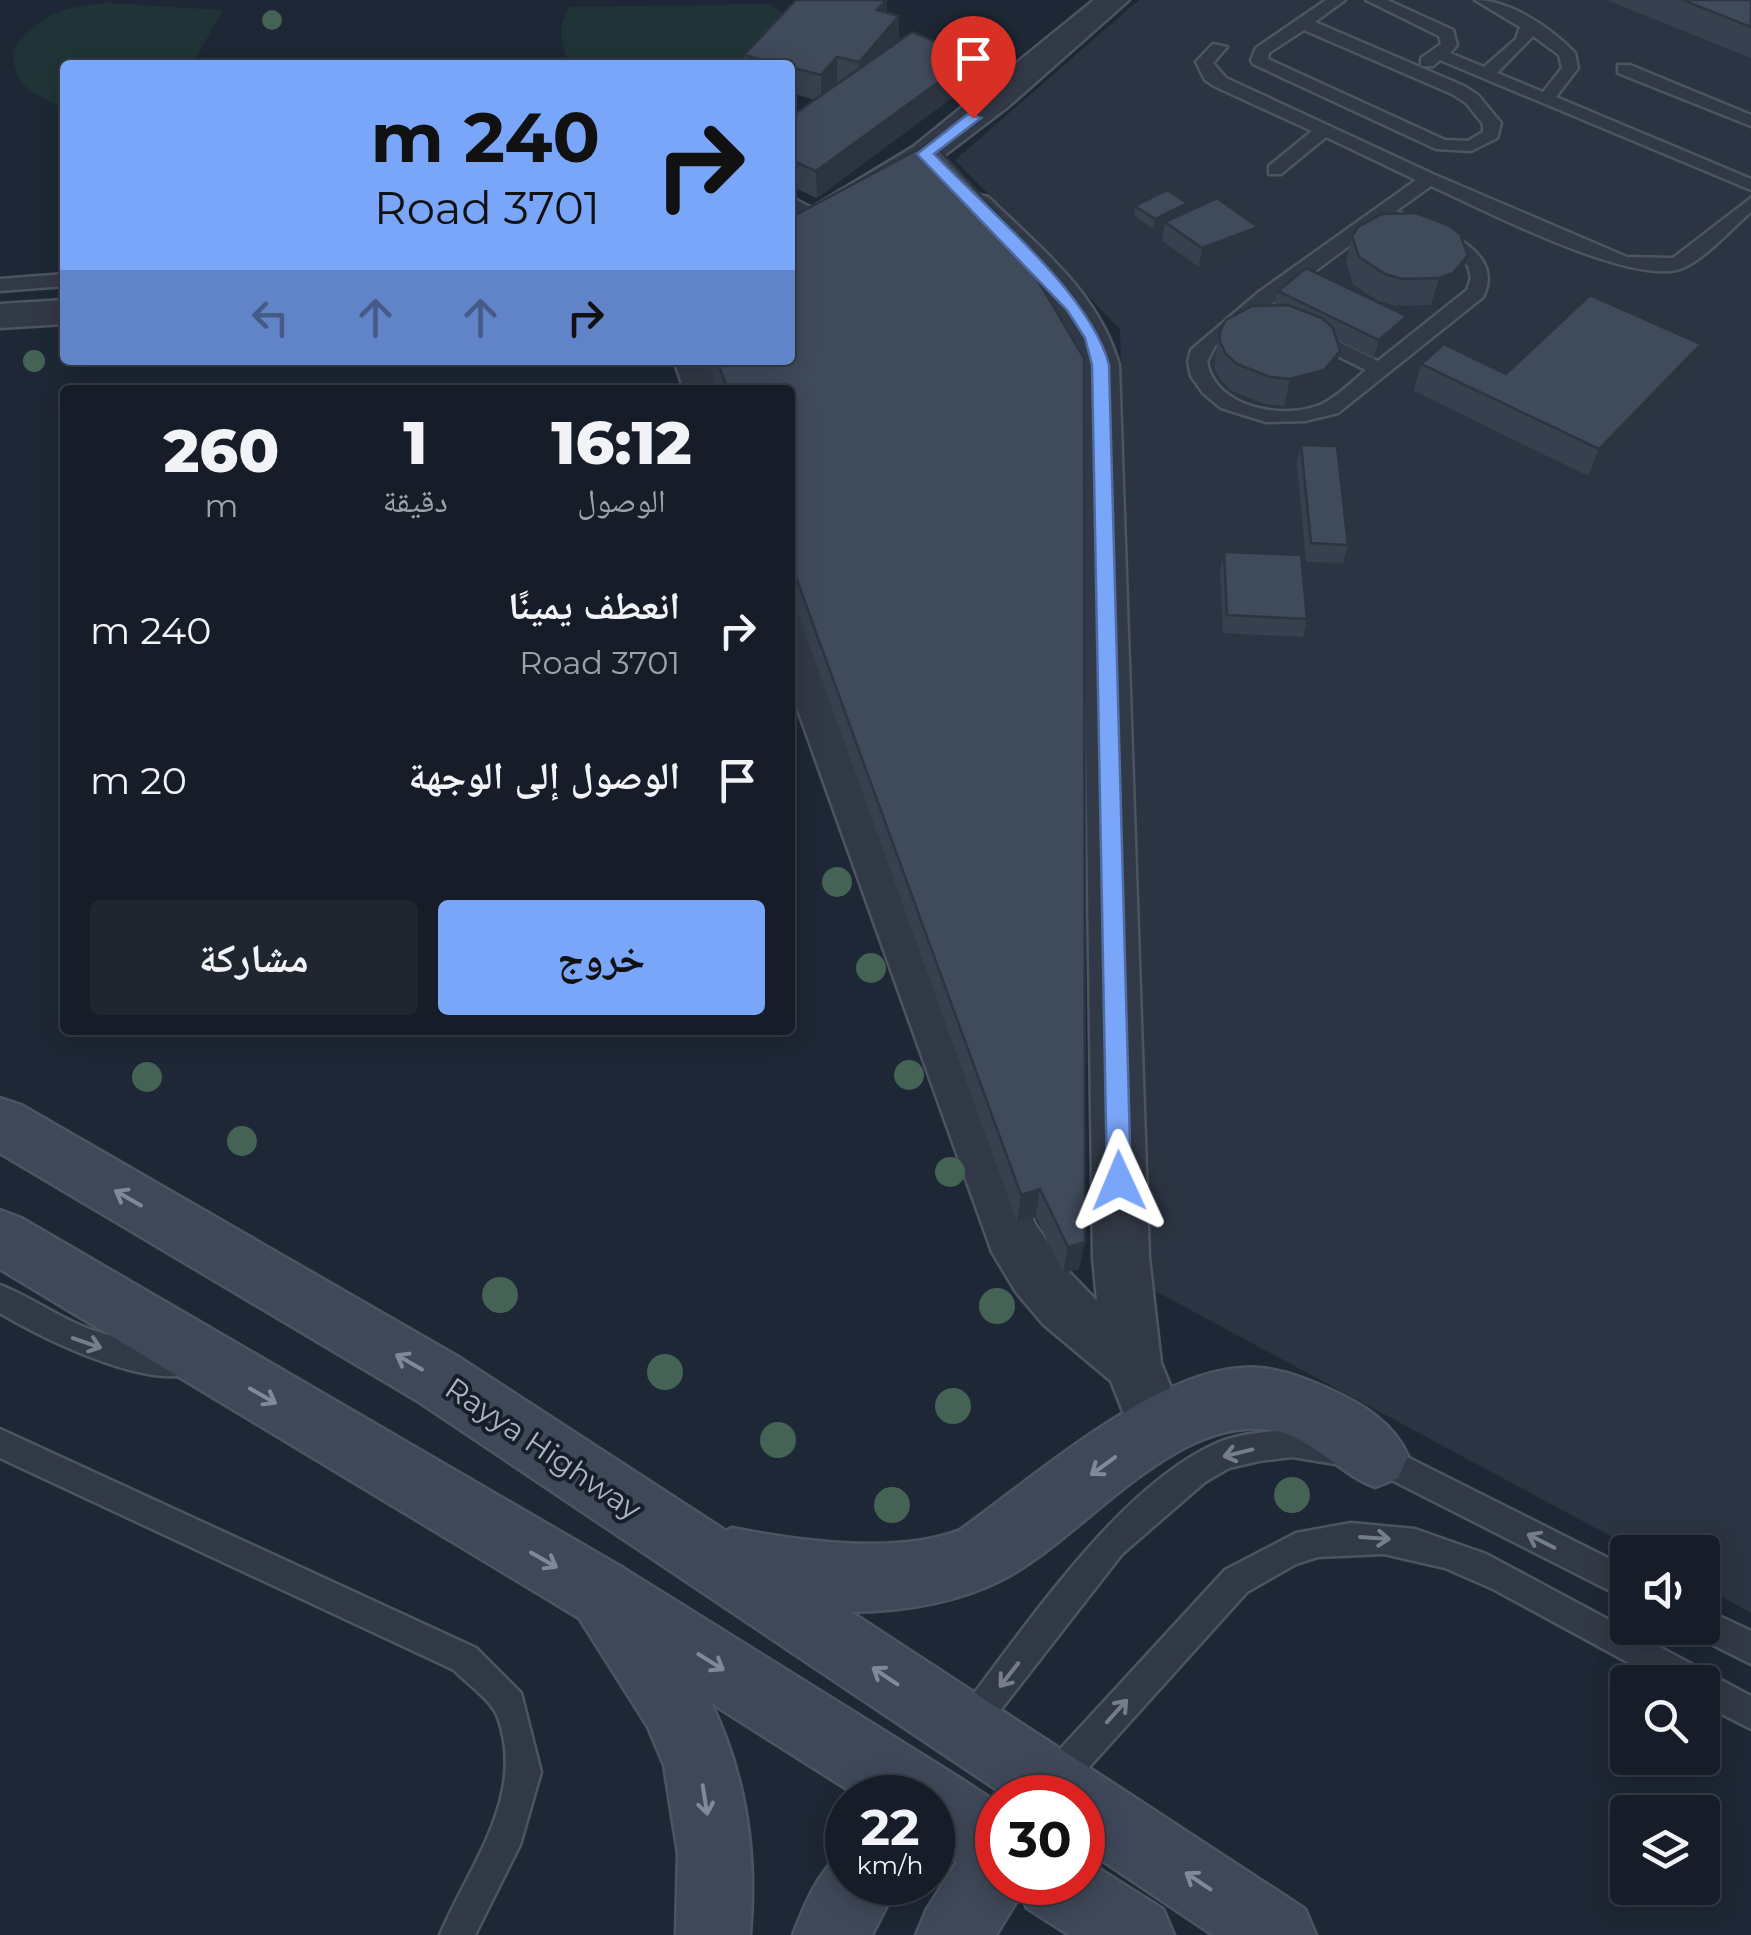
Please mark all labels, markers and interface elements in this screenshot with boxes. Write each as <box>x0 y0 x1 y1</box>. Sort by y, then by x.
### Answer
pin <box>931 16 1016 119</box>
icon: arrive <box>946 31 1001 86</box>
text: 240 m <box>370 94 600 180</box>
icon: right <box>635 100 765 230</box>
text: Road 3701 <box>374 180 600 235</box>
icon: left <box>243 290 298 345</box>
icon: ahead <box>348 290 403 345</box>
icon: ahead <box>453 290 508 345</box>
icon: right <box>558 290 613 345</box>
text: 1 <box>403 406 427 479</box>
text: 16:12 <box>551 406 692 479</box>
text: 260 <box>163 414 279 487</box>
text: دقيقة <box>383 481 448 520</box>
text: الوصول <box>577 481 666 520</box>
text: m <box>204 486 238 525</box>
text: انعطف يمينًا <box>508 582 680 629</box>
icon: right <box>710 603 765 658</box>
text: 240 m <box>90 607 211 654</box>
text: Road 3701 <box>519 643 680 682</box>
text: الوصول إلى الوجهة <box>409 752 680 799</box>
icon: arrive <box>710 753 765 808</box>
text: 20 m <box>90 757 187 804</box>
button: مشاركة <box>90 900 418 1015</box>
button: خروج <box>438 900 765 1015</box>
position arrow <box>1067 1129 1171 1233</box>
one-way arrow <box>115 1188 143 1208</box>
one-way arrow <box>70 1335 102 1353</box>
one-way arrow <box>395 1352 424 1372</box>
street label: Rayya Highway <box>438 1369 649 1528</box>
one-way arrow <box>248 1386 278 1406</box>
one-way arrow <box>1223 1444 1254 1463</box>
one-way arrow <box>1090 1455 1117 1476</box>
one-way arrow <box>1359 1529 1391 1548</box>
one-way arrow <box>1526 1531 1556 1550</box>
map controls <box>1610 1535 1720 1905</box>
button: sound <box>1610 1535 1720 1645</box>
one-way arrow <box>529 1550 558 1570</box>
one-way arrow <box>696 1652 725 1672</box>
one-way arrow <box>998 1661 1019 1688</box>
button: search <box>1610 1665 1720 1775</box>
one-way arrow <box>871 1666 899 1687</box>
one-way arrow <box>1106 1699 1129 1724</box>
speed limit sign: 30 <box>975 1775 1105 1905</box>
one-way arrow <box>696 1784 715 1816</box>
button: layers <box>1610 1795 1720 1905</box>
text: 22 <box>861 1797 920 1858</box>
text: km/h <box>857 1850 923 1880</box>
one-way arrow <box>1185 1871 1212 1891</box>

